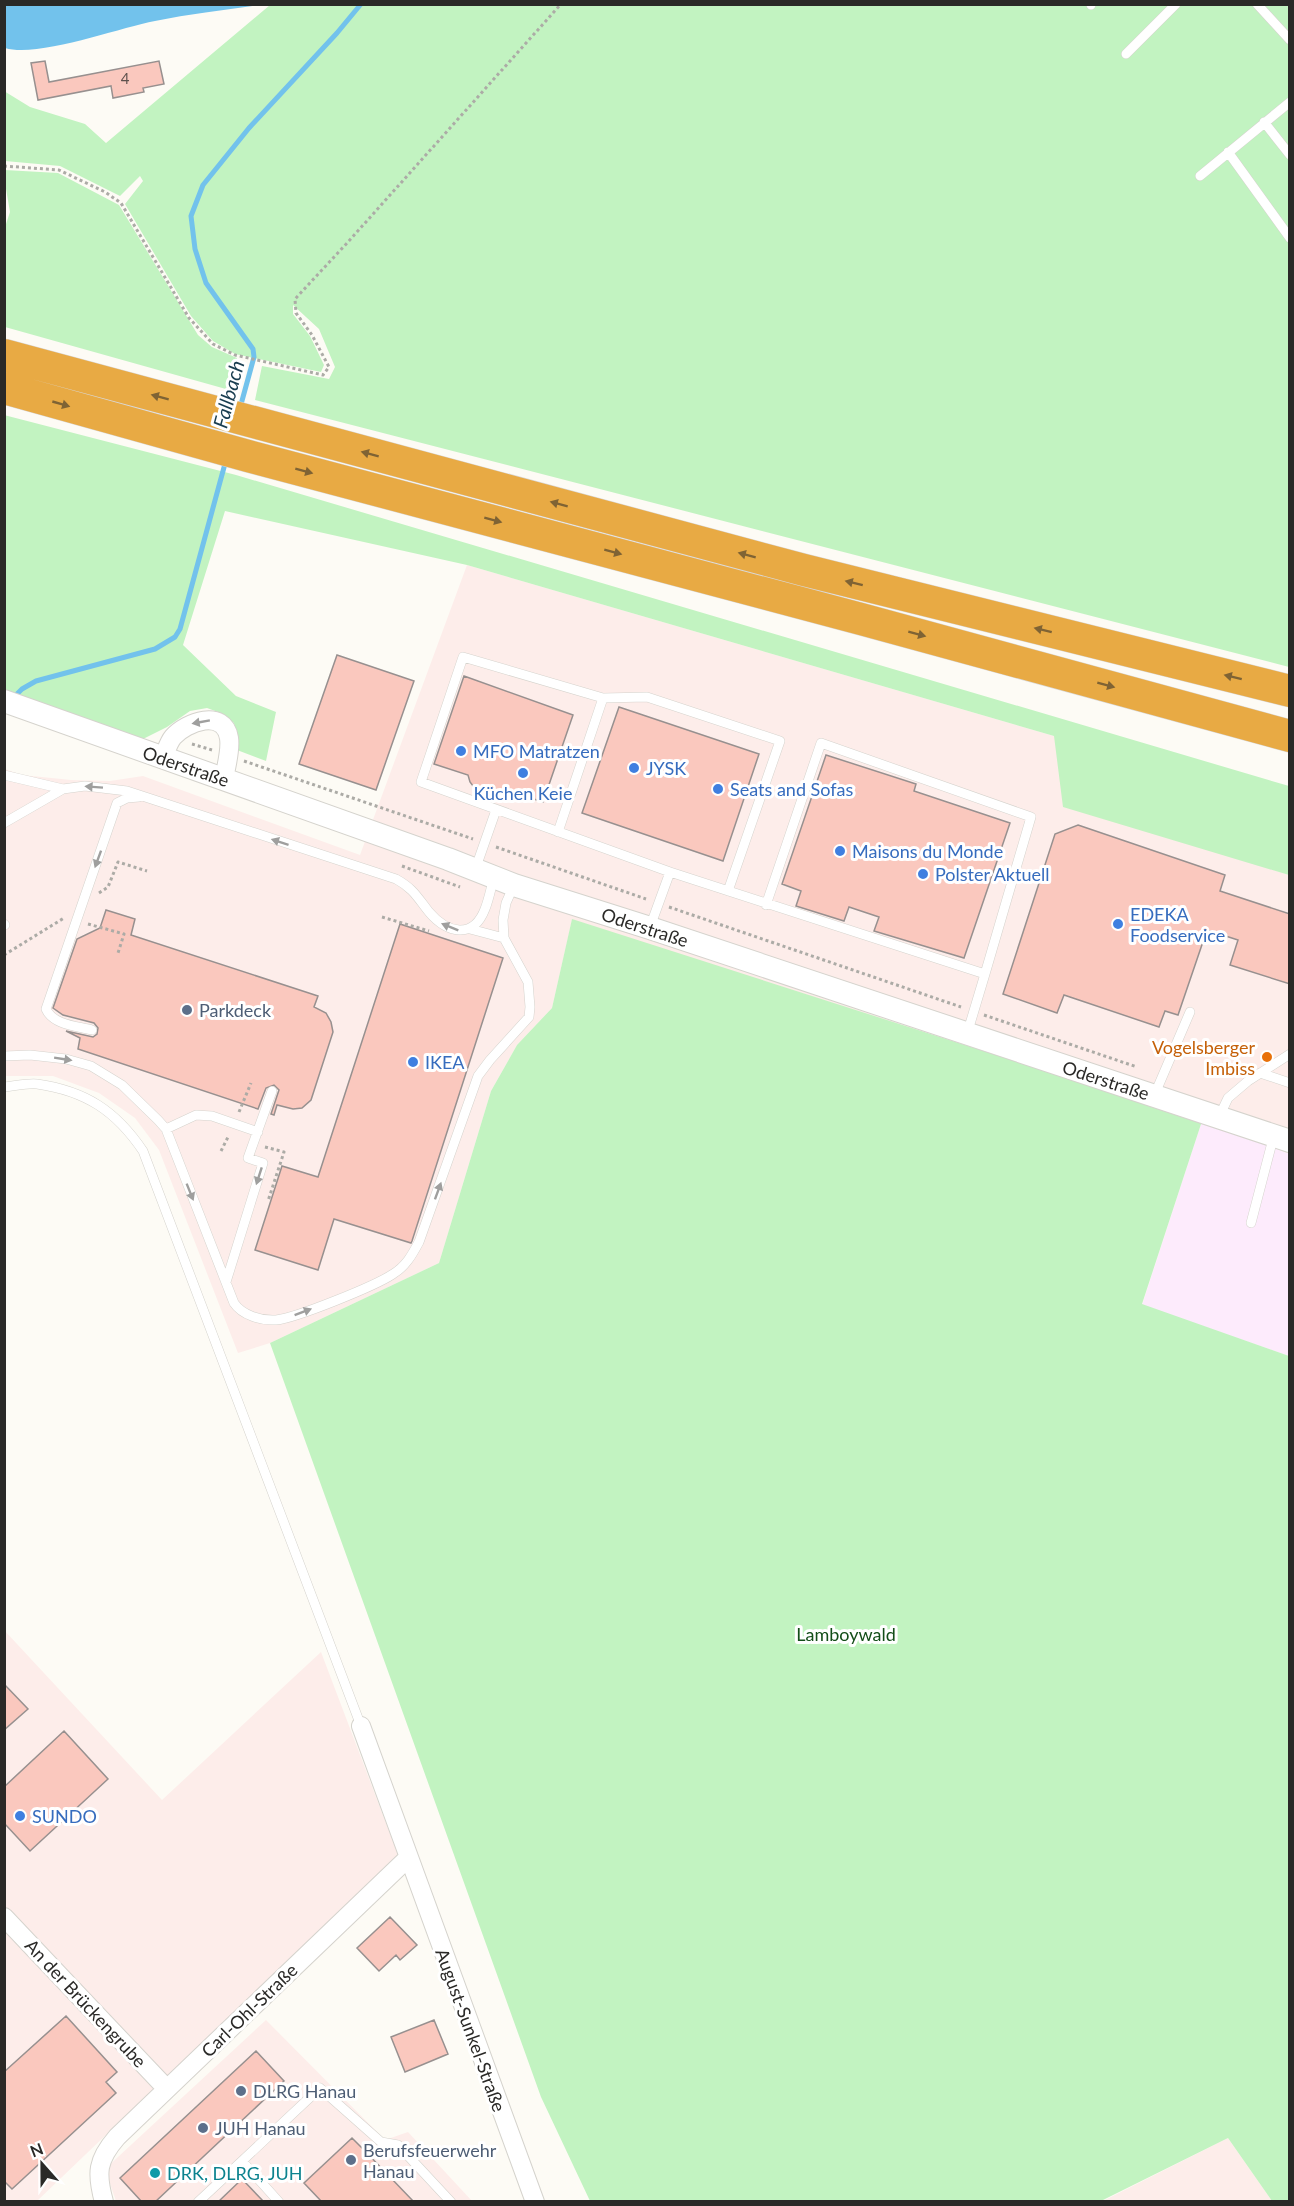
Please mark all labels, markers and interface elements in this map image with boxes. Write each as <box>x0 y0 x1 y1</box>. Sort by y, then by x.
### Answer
house number: 4 <box>121 69 130 87</box>
water label: Fallbach <box>207 357 249 431</box>
one-way arrow <box>151 392 169 402</box>
one-way arrow <box>52 400 70 409</box>
one-way arrow <box>361 449 379 458</box>
one-way arrow <box>295 466 314 476</box>
one-way arrow <box>550 499 568 508</box>
one-way arrow <box>484 516 502 526</box>
one-way arrow <box>605 548 623 557</box>
one-way arrow <box>738 550 756 559</box>
one-way arrow <box>845 577 863 587</box>
one-way arrow <box>1034 624 1053 634</box>
one-way arrow <box>909 630 927 639</box>
one-way arrow <box>1224 671 1242 681</box>
one-way arrow <box>1096 681 1115 691</box>
one-way arrow <box>191 718 210 727</box>
place label: MFO Matratzen <box>473 740 600 762</box>
street label: Oderstraße <box>140 741 232 791</box>
marker: MFO Matratzen <box>454 744 468 758</box>
place label: JYSK <box>646 757 686 779</box>
marker: JYSK <box>627 761 641 775</box>
marker: Küchen Keie <box>516 766 530 780</box>
place label: Seats and Sofas <box>730 778 853 800</box>
place label: Küchen Keie <box>474 782 572 804</box>
marker: Seats and Sofas <box>711 782 725 796</box>
one-way arrow <box>84 783 103 792</box>
one-way arrow <box>271 837 289 846</box>
place label: Maisons du Monde <box>852 840 1003 862</box>
marker: Maisons du Monde <box>833 844 847 858</box>
one-way arrow <box>92 850 102 868</box>
place label: Polster Aktuell <box>935 863 1049 885</box>
marker: Polster Aktuell <box>916 867 930 881</box>
street label: Oderstraße <box>599 903 691 951</box>
place label: EDEKA Foodservice <box>1130 903 1225 946</box>
marker: EDEKA Foodservice <box>1111 917 1125 931</box>
one-way arrow <box>440 921 458 931</box>
place label: Parkdeck <box>199 999 272 1021</box>
marker: Parkdeck <box>180 1003 194 1017</box>
place label: Vogelsberger Imbiss <box>1152 1036 1255 1079</box>
marker: Vogelsberger Imbiss <box>1260 1050 1274 1064</box>
place label: IKEA <box>425 1051 465 1073</box>
one-way arrow <box>53 1055 72 1064</box>
marker: IKEA <box>406 1055 420 1069</box>
street label: Oderstraße <box>1060 1056 1152 1104</box>
one-way arrow <box>254 1167 263 1185</box>
one-way arrow <box>433 1182 443 1200</box>
one-way arrow <box>186 1183 196 1201</box>
one-way arrow <box>294 1307 312 1317</box>
park label: Lamboywald <box>796 1623 896 1645</box>
place label: SUNDO <box>32 1805 97 1827</box>
marker: SUNDO <box>13 1809 27 1823</box>
street label: An der Brückengrube <box>21 1934 151 2072</box>
street label: August-Sunkel-Straße <box>431 1945 511 2115</box>
street label: Carl-Ohl-Straße <box>196 1959 302 2061</box>
place label: DLRG Hanau <box>253 2080 356 2102</box>
marker: DLRG Hanau <box>234 2084 248 2098</box>
place label: JUH Hanau <box>215 2117 306 2139</box>
marker: JUH Hanau <box>196 2121 210 2135</box>
north arrow <box>12 2134 72 2194</box>
text: N <box>27 2138 46 2161</box>
place label: Berufsfeuerwehr Hanau <box>363 2139 497 2182</box>
marker: Berufsfeuerwehr Hanau <box>344 2153 358 2167</box>
place label: DRK, DLRG, JUH <box>167 2162 303 2184</box>
marker: DRK, DLRG, JUH <box>148 2166 162 2180</box>

